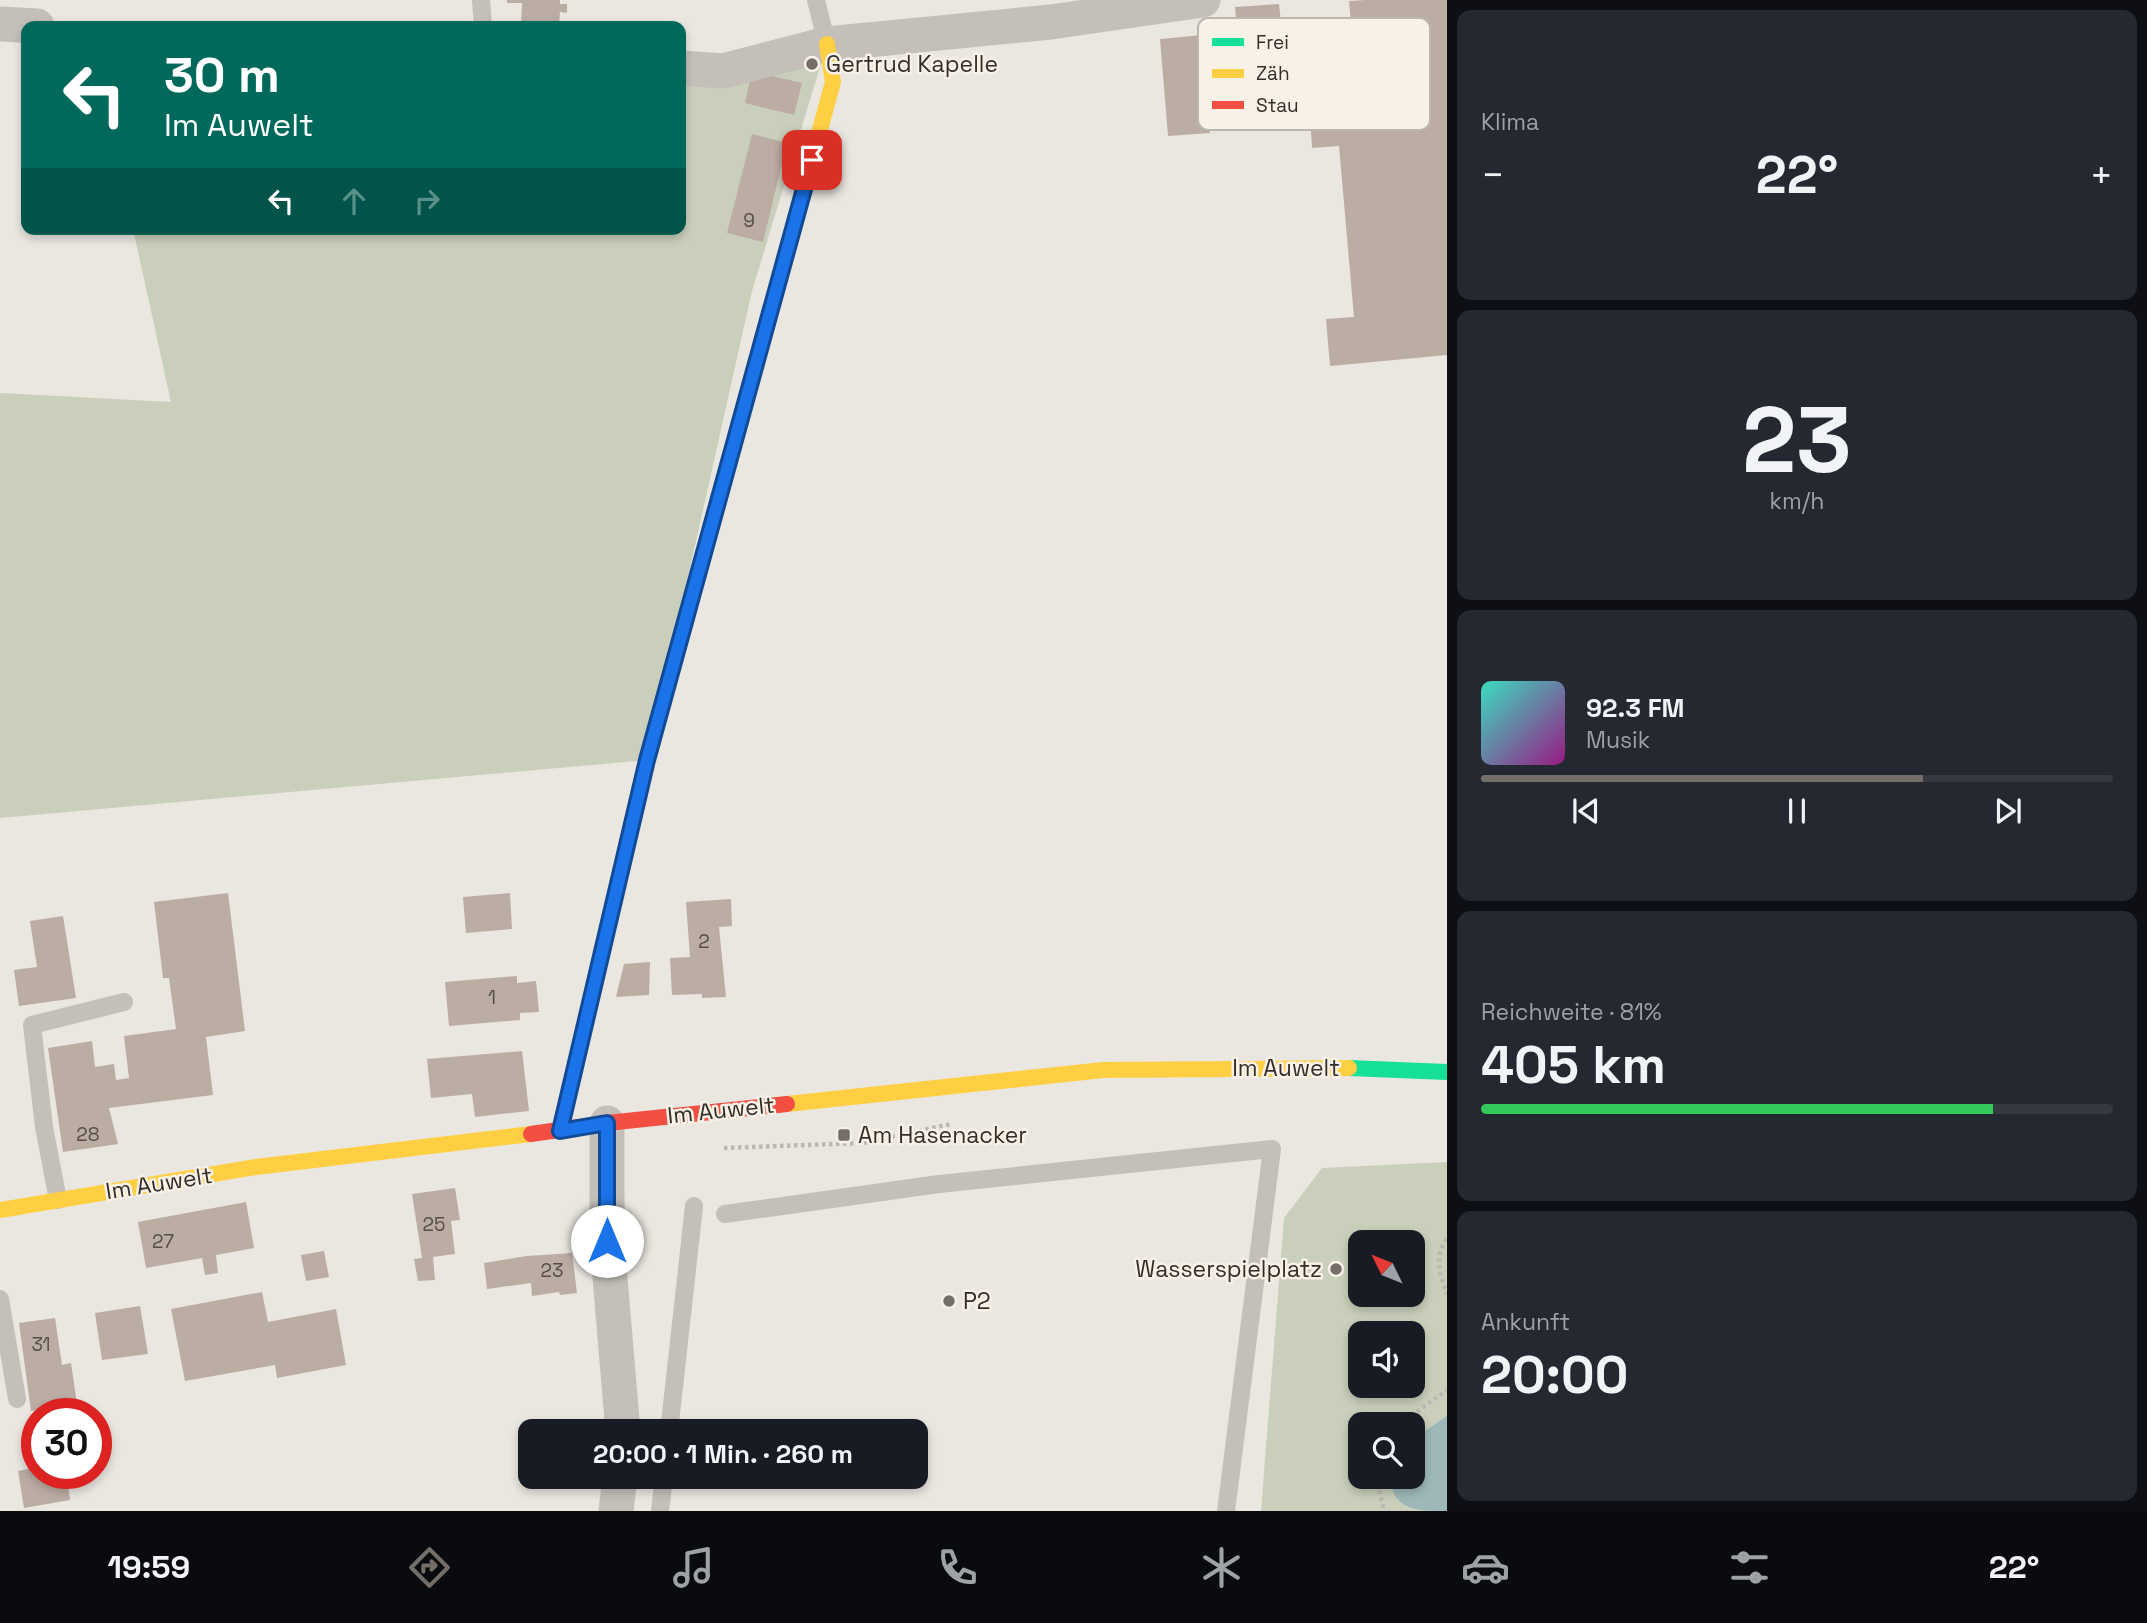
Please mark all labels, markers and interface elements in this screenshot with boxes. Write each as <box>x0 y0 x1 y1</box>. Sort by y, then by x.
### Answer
legend <box>1198 18 1430 130</box>
text: Frei <box>1256 30 1289 55</box>
text: 30 m <box>164 44 280 106</box>
icon: left <box>49 49 140 140</box>
place label: Gertrud Kapelle <box>826 49 998 79</box>
marker: Gertrud Kapelle <box>804 56 820 72</box>
text: Zäh <box>1256 61 1290 86</box>
text: Stau <box>1256 93 1299 118</box>
text: Im Auwelt <box>164 105 314 145</box>
text: Klima <box>1481 107 1539 137</box>
pin <box>782 130 842 190</box>
icon: arrive <box>793 141 831 179</box>
text: 22° <box>1756 142 1838 208</box>
text: − <box>1481 151 1505 199</box>
text: + <box>2089 151 2113 199</box>
icon: left <box>262 182 300 220</box>
icon: ahead <box>335 182 373 220</box>
icon: right <box>408 182 446 220</box>
house number: 9 <box>743 208 755 233</box>
text: 23 <box>1742 382 1852 499</box>
text: km/h <box>1770 486 1824 516</box>
text: 92.3 FM <box>1586 691 1685 725</box>
text: Musik <box>1586 725 1650 755</box>
icon: previous <box>1567 792 1605 830</box>
icon: pause <box>1778 792 1816 830</box>
icon: next <box>1989 792 2027 830</box>
house number: 2 <box>698 929 710 954</box>
house number: 1 <box>488 985 496 1010</box>
text: Reichweite · 81% <box>1481 997 1662 1027</box>
text: 405 km <box>1481 1032 1666 1098</box>
street label: Im Auwelt <box>1232 1053 1340 1083</box>
street label: Im Auwelt <box>666 1089 776 1131</box>
place label: Am Hasenacker <box>858 1120 1027 1150</box>
house number: 28 <box>76 1122 100 1147</box>
marker: Am Hasenacker <box>836 1127 852 1143</box>
street label: Im Auwelt <box>104 1160 214 1206</box>
position arrow <box>570 1204 644 1278</box>
house number: 25 <box>423 1212 445 1237</box>
house number: 27 <box>152 1229 174 1254</box>
north arrow <box>1348 1230 1424 1307</box>
map controls <box>1348 1230 1425 1489</box>
place label: Wasserspielplatz <box>1135 1254 1322 1284</box>
house number: 23 <box>541 1258 563 1283</box>
marker: Wasserspielplatz <box>1328 1261 1344 1277</box>
place label: P2 <box>963 1286 991 1316</box>
marker: P2 <box>941 1293 957 1309</box>
text: Ankunft <box>1481 1307 1570 1337</box>
button: sound <box>1348 1321 1425 1398</box>
house number: 31 <box>31 1332 51 1357</box>
text: 20:00 <box>1481 1342 1628 1408</box>
speed limit sign: 30 <box>21 1398 112 1489</box>
button: search <box>1348 1412 1425 1489</box>
text: 20:00 · 1 Min. · 260 m <box>593 1437 853 1471</box>
icon: directions <box>405 1543 454 1592</box>
icon: music <box>669 1543 718 1592</box>
icon: phone <box>933 1543 982 1592</box>
icon: climate <box>1197 1543 1246 1592</box>
icon: car <box>1461 1543 1510 1592</box>
icon: filters <box>1725 1543 1774 1592</box>
text: 19:59 <box>107 1547 190 1587</box>
text: 22° <box>1989 1547 2039 1587</box>

